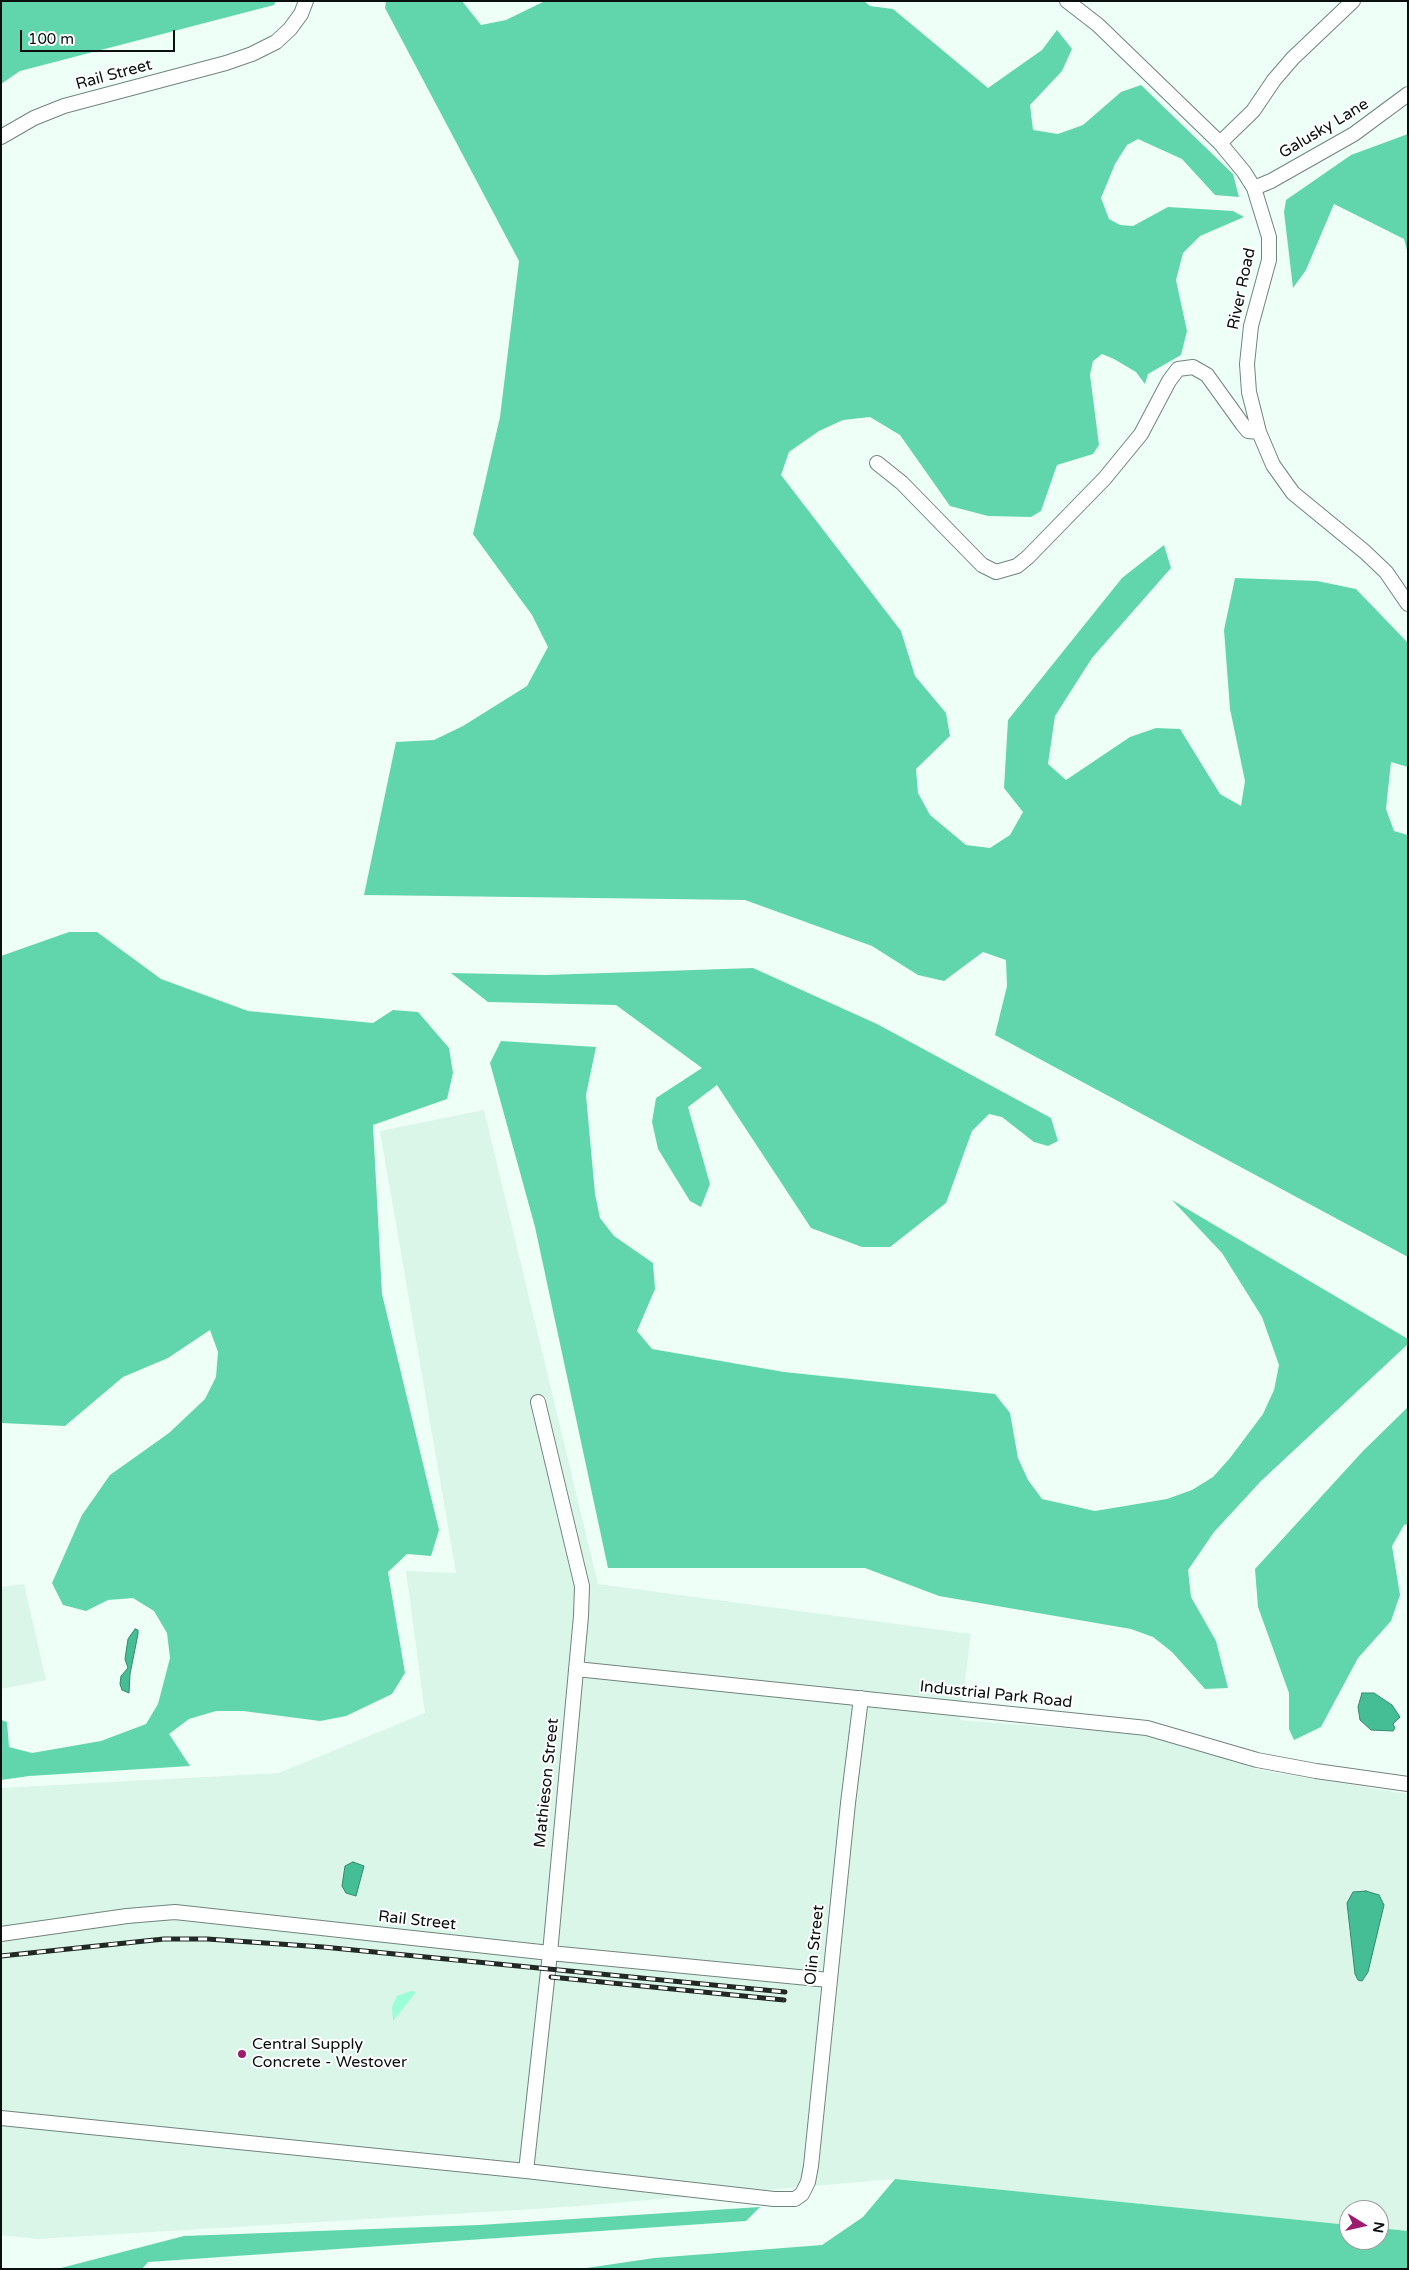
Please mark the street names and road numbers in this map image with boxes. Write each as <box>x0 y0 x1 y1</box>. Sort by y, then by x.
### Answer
street label: Rail Street <box>74 56 154 94</box>
street label: Galusky Lane <box>1276 95 1372 163</box>
street label: River Road <box>1224 246 1260 332</box>
street label: Industrial Park Road <box>919 1677 1073 1713</box>
street label: Mathieson Street <box>531 1717 563 1849</box>
street label: Olin Street <box>801 1904 829 1986</box>
street label: Rail Street <box>377 1907 457 1935</box>

